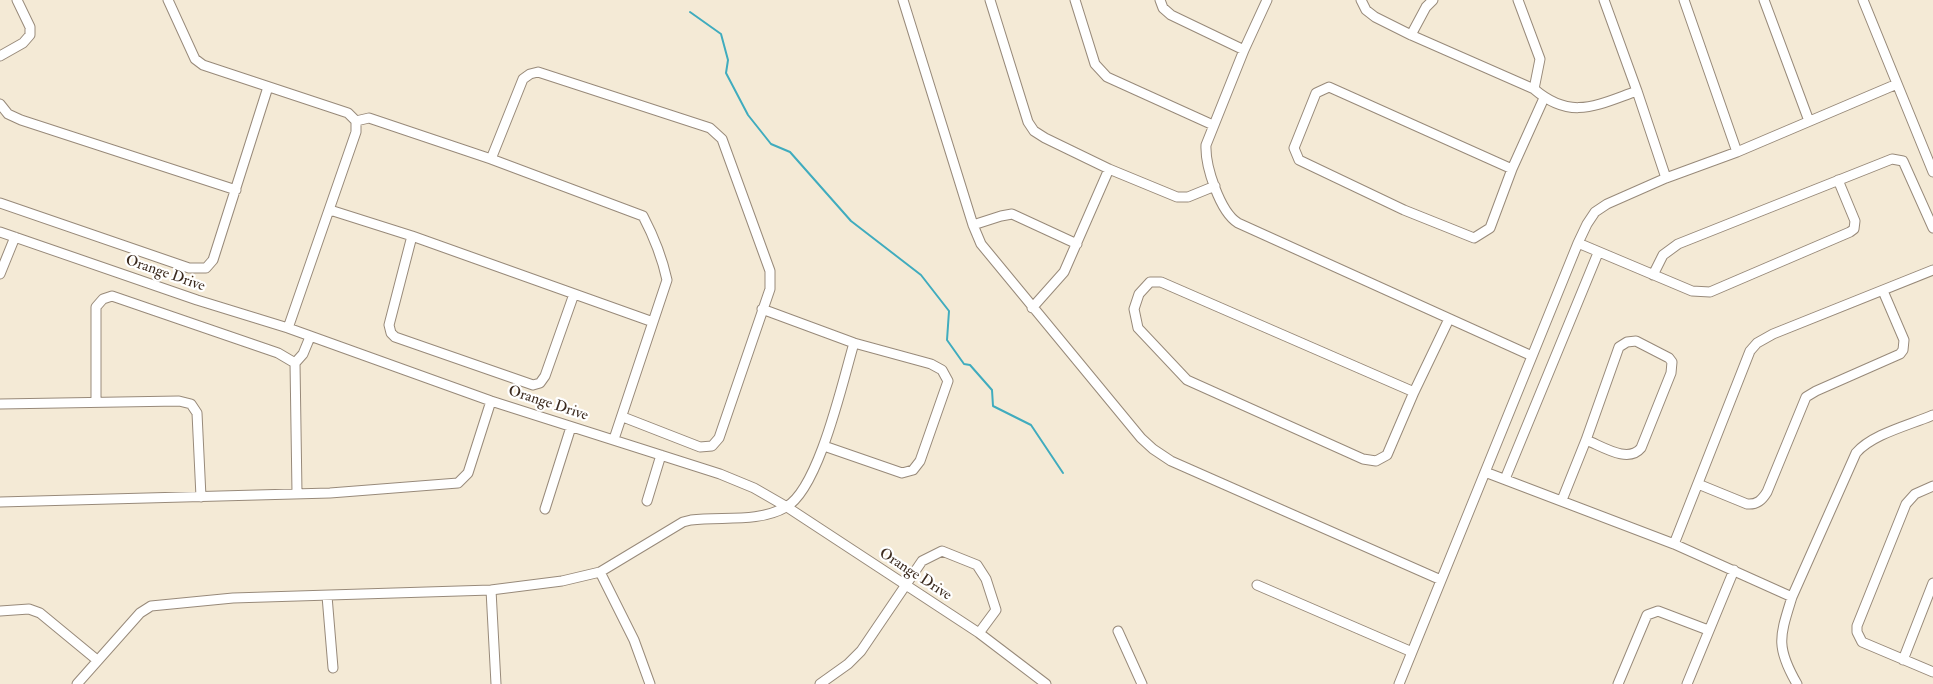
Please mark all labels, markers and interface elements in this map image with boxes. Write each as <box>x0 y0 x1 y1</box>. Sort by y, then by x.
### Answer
street label: Orange Drive <box>123 252 207 296</box>
street label: Orange Drive <box>506 383 590 425</box>
street label: Orange Drive <box>875 545 955 605</box>

